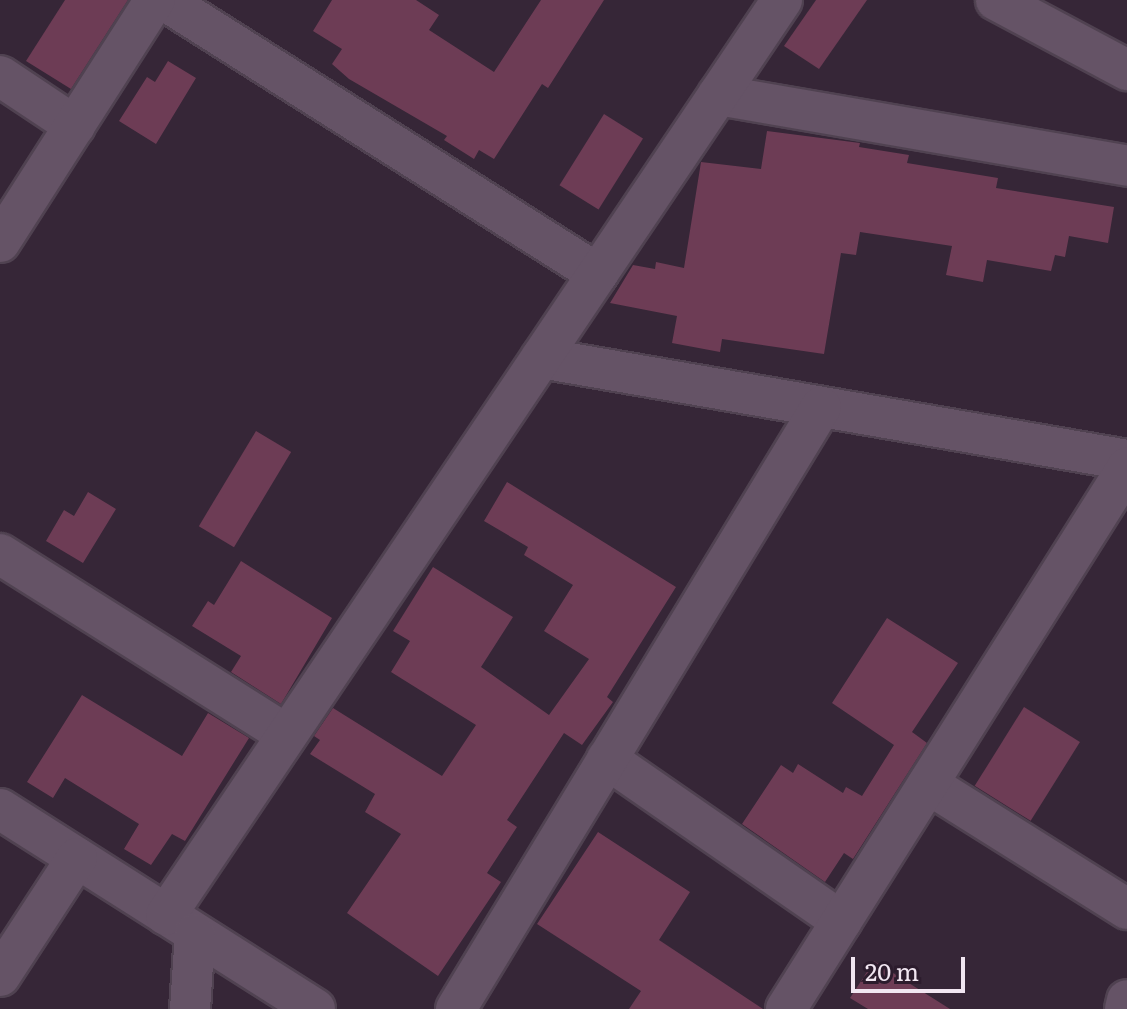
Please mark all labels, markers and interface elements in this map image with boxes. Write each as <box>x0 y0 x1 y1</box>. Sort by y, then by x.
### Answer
scale bar <box>855 941 969 991</box>
text: 20 m <box>865 953 919 988</box>

